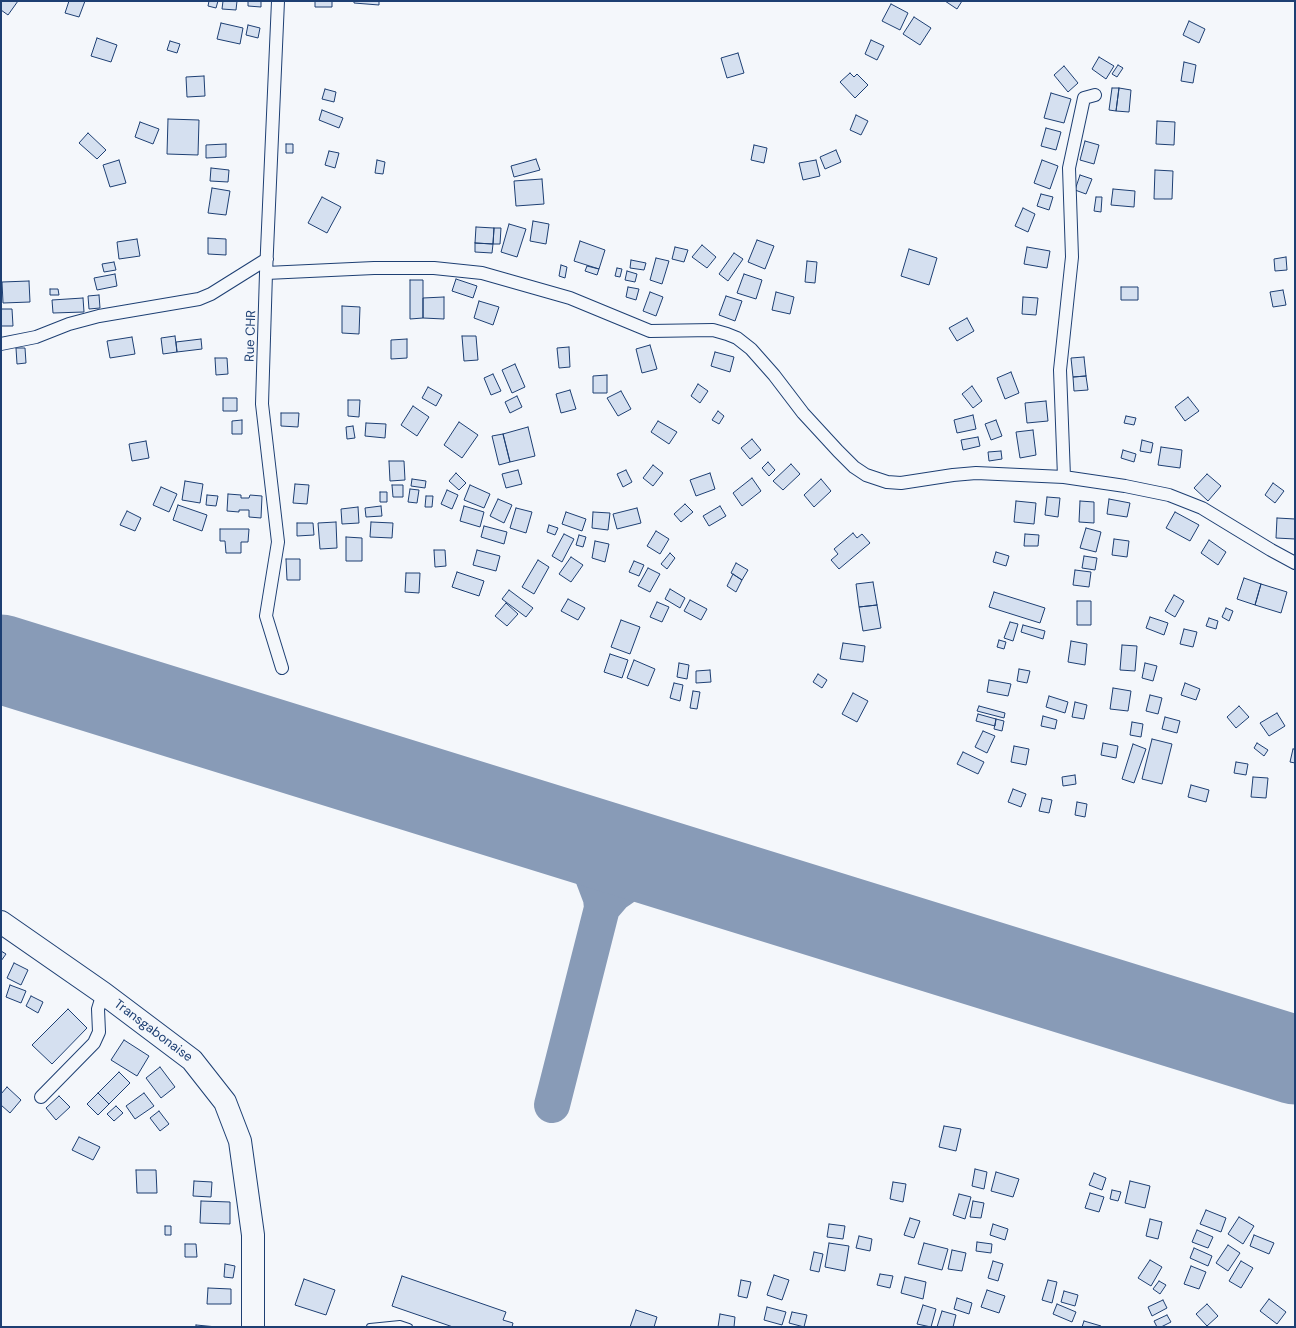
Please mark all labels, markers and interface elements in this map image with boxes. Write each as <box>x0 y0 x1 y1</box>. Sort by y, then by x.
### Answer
street label: Rue CHR <box>242 310 260 362</box>
street label: Transgabonaise <box>111 996 195 1066</box>

